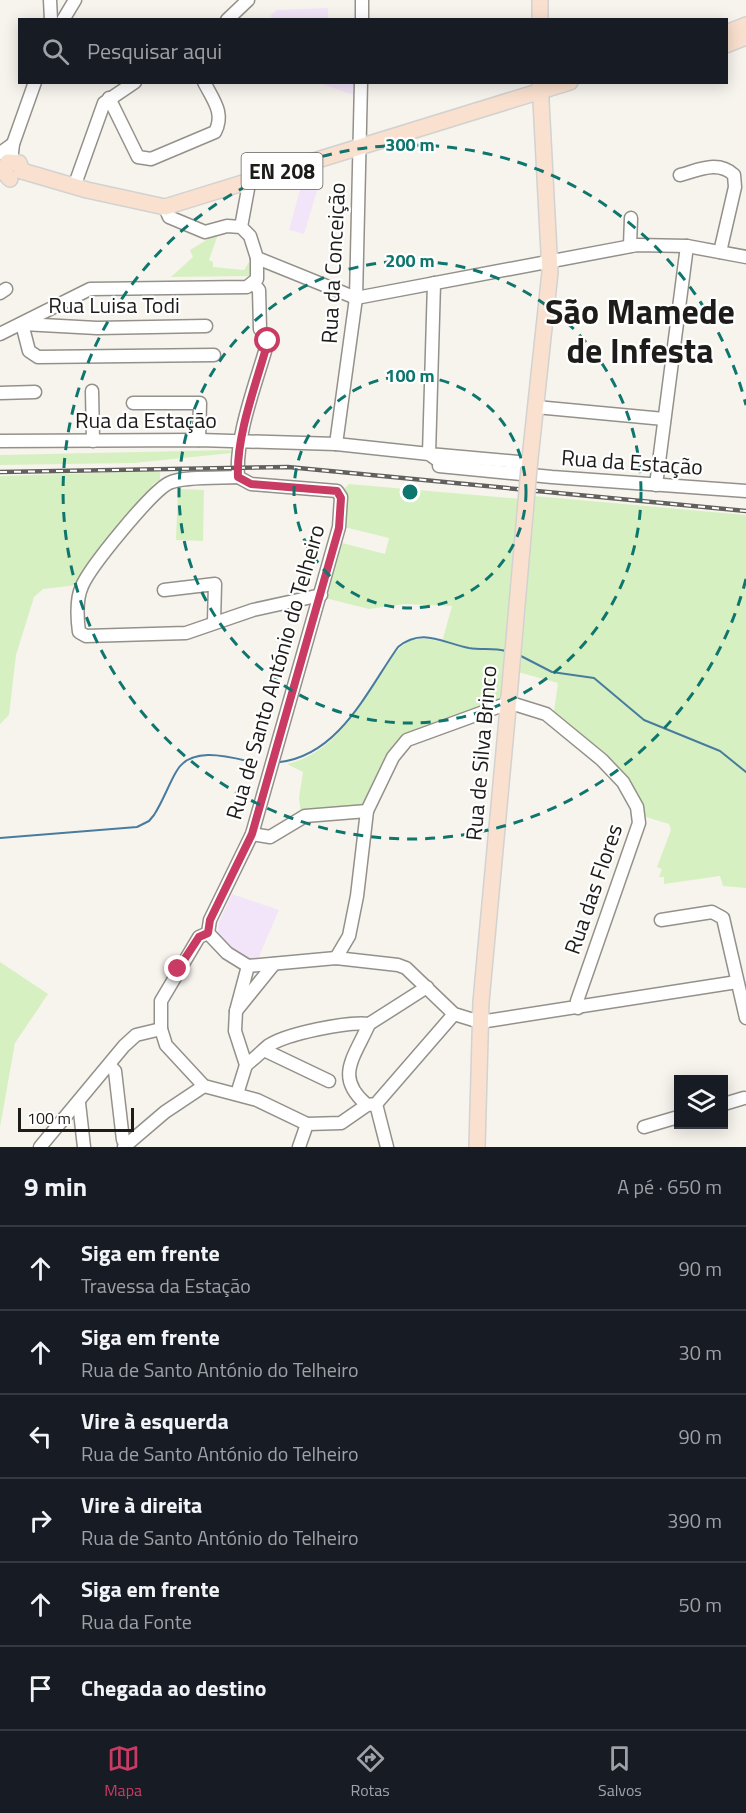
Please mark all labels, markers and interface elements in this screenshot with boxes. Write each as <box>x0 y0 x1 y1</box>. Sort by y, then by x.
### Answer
search box <box>18 18 728 84</box>
text: Pesquisar aqui <box>87 34 222 68</box>
icon: search <box>39 35 72 68</box>
text: 300 m <box>385 131 435 158</box>
road number: EN 208 <box>242 153 322 189</box>
street label: Rua da Conceição <box>312 182 354 344</box>
text: 200 m <box>385 247 435 274</box>
district label: São Mamede de Infesta <box>545 285 735 376</box>
street label: Rua Luisa Todi <box>48 288 180 322</box>
route start <box>254 327 280 353</box>
text: 100 m <box>385 362 435 389</box>
street label: Rua da Estação <box>75 403 217 437</box>
street label: Rua da Estação <box>560 440 704 484</box>
centre of rings <box>400 482 420 502</box>
street label: Rua de Santo António do Telheiro <box>217 521 333 823</box>
street label: Rua de Silva Brinco <box>456 664 506 842</box>
street label: Rua das Flores <box>555 819 631 959</box>
route end <box>164 955 190 981</box>
map controls <box>674 1075 728 1129</box>
button: layers <box>674 1075 728 1129</box>
scale bar <box>18 1105 134 1132</box>
text: 100 m <box>27 1106 71 1130</box>
text: 9 min <box>24 1167 87 1206</box>
text: A pé · 650 m <box>617 1171 722 1202</box>
text: Siga em frente <box>81 1236 220 1270</box>
icon: ahead <box>24 1252 57 1285</box>
text: 90 m <box>678 1253 722 1284</box>
text: Travessa da Estação <box>81 1270 251 1301</box>
text: Siga em frente <box>81 1320 220 1354</box>
icon: ahead <box>24 1336 57 1369</box>
text: 30 m <box>678 1337 722 1368</box>
text: Rua de Santo António do Telheiro <box>81 1354 359 1385</box>
text: Vire à esquerda <box>81 1404 229 1438</box>
icon: left <box>24 1420 57 1453</box>
text: 90 m <box>678 1421 722 1452</box>
text: Rua de Santo António do Telheiro <box>81 1438 359 1469</box>
text: Vire à direita <box>81 1488 202 1522</box>
icon: right <box>24 1504 57 1537</box>
text: 390 m <box>667 1505 722 1536</box>
text: Rua de Santo António do Telheiro <box>81 1522 359 1553</box>
text: Siga em frente <box>81 1572 220 1606</box>
icon: ahead <box>24 1588 57 1621</box>
text: 50 m <box>678 1589 722 1620</box>
text: Rua da Fonte <box>81 1606 192 1637</box>
text: Chegada ao destino <box>81 1671 267 1705</box>
icon: arrive <box>24 1672 57 1705</box>
tab: Mapa <box>104 1742 142 1802</box>
tab: Rotas <box>350 1742 390 1802</box>
tab: Salvos <box>598 1742 642 1802</box>

